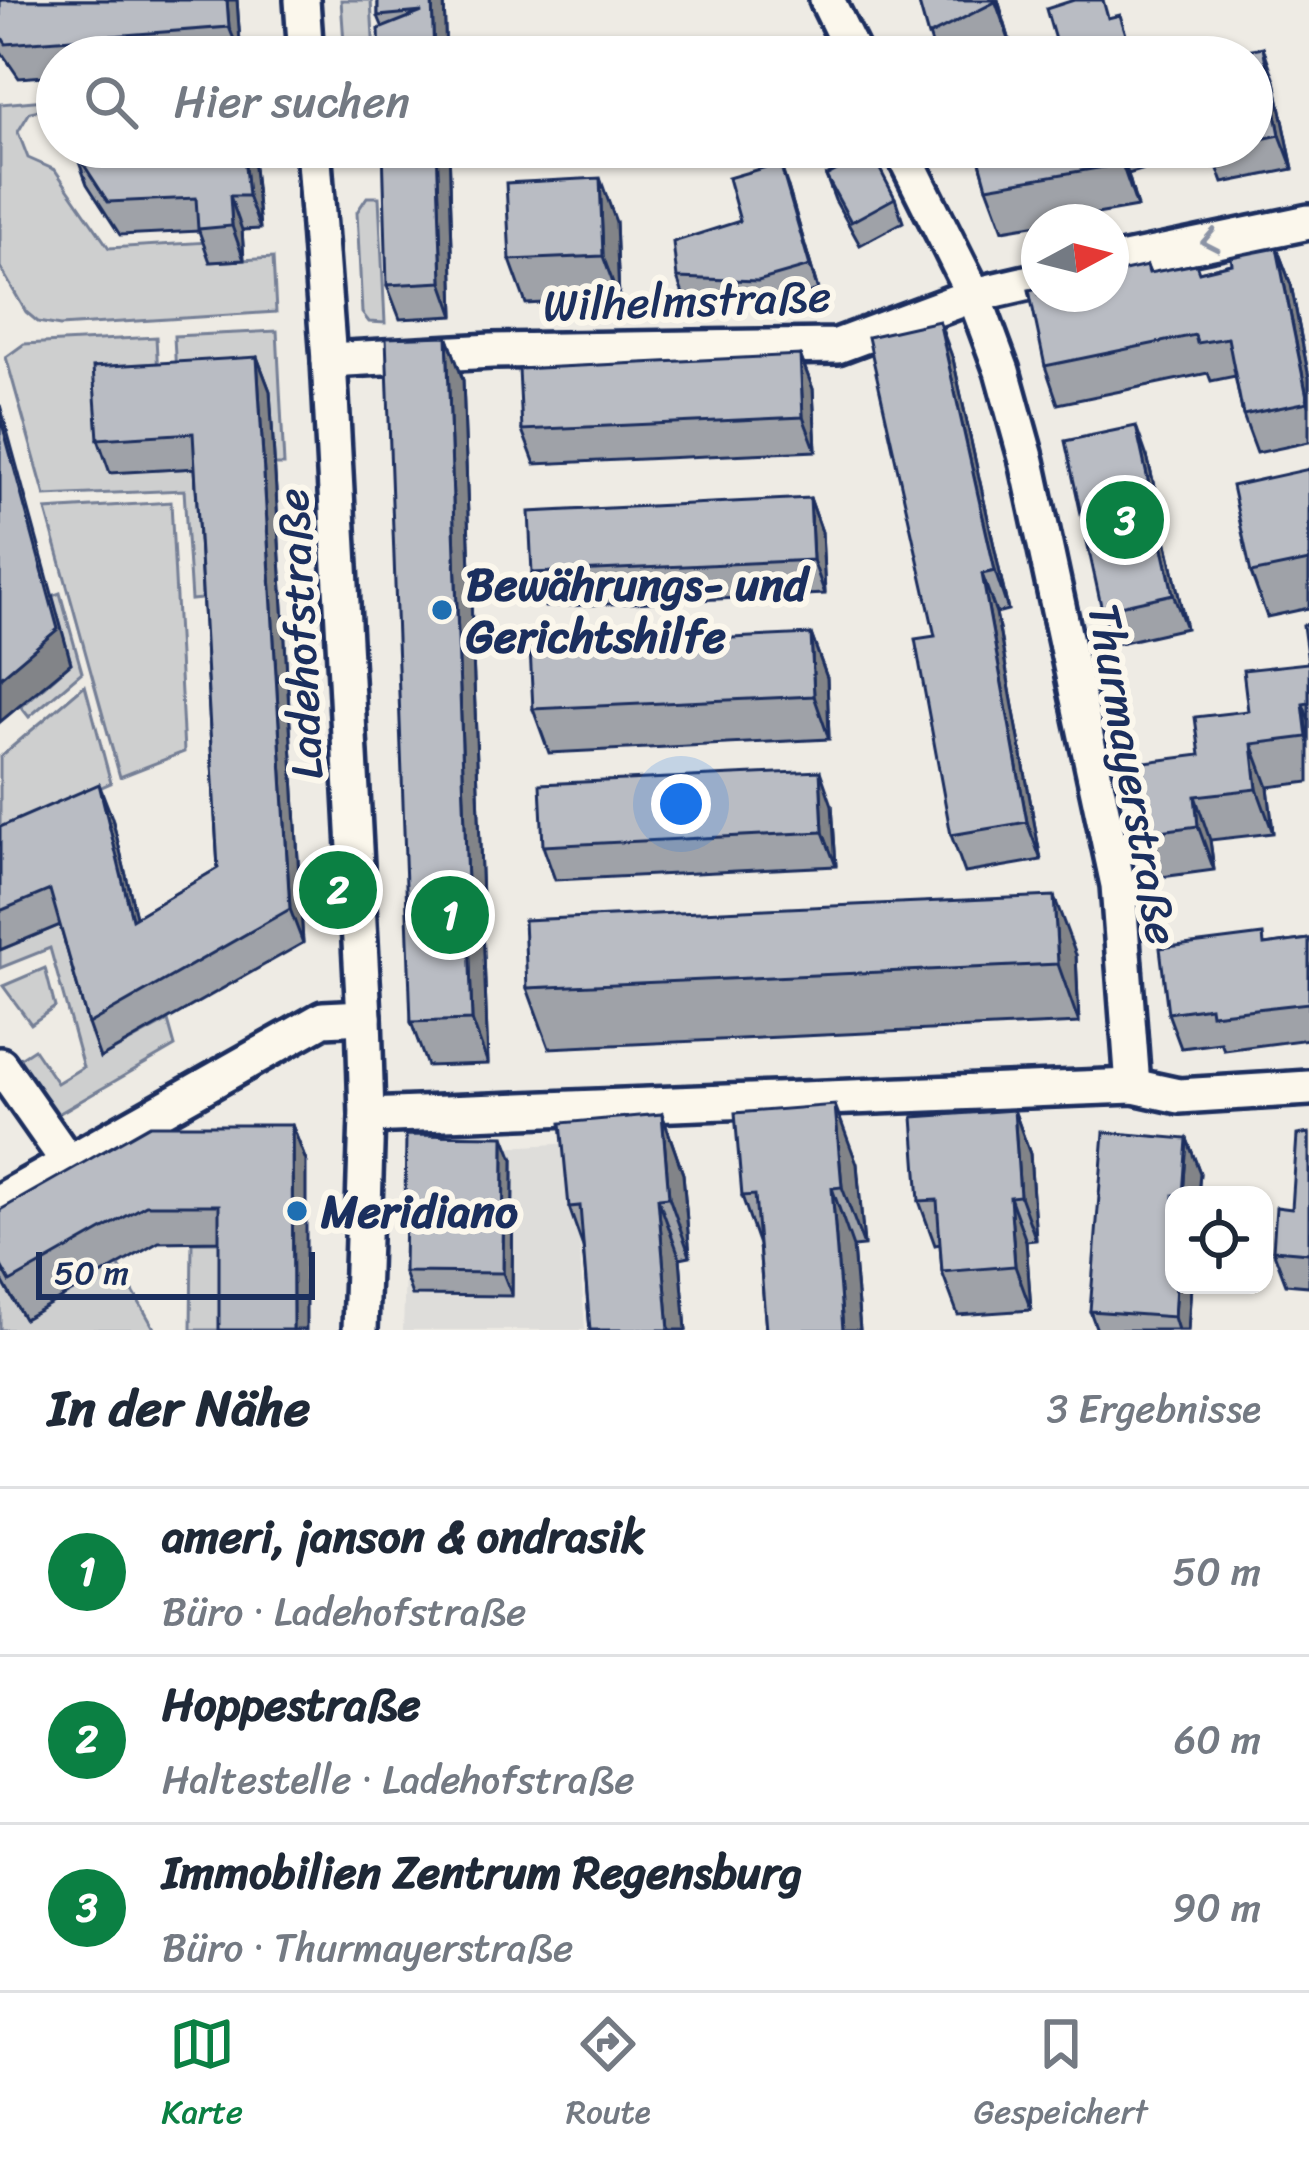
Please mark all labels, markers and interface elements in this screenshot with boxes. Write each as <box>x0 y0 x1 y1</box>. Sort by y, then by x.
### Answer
search box <box>36 36 1273 168</box>
text: Hier suchen <box>174 62 410 142</box>
icon: search <box>78 69 144 135</box>
north arrow <box>1021 204 1129 312</box>
one-way arrow <box>1200 227 1220 253</box>
street label: Wilhelmstraße <box>542 256 832 346</box>
pin: 3 <box>1086 475 1164 565</box>
street label: Ladehofstraße <box>252 486 348 781</box>
place label: Bewährungs- und Gerichtshilfe <box>466 545 811 677</box>
marker: Bewährungs- und Gerichtshilfe <box>429 597 455 623</box>
street label: Thurmayerstraße <box>1064 597 1202 951</box>
your location <box>651 774 711 834</box>
pin: 2 <box>299 845 377 935</box>
pin: 1 <box>411 870 489 960</box>
place label: Meridiano <box>320 1172 518 1252</box>
map controls <box>1165 1186 1273 1294</box>
button: locate <box>1165 1186 1273 1294</box>
marker: Meridiano <box>284 1198 310 1224</box>
text: 50 m <box>54 1244 129 1302</box>
scale bar <box>36 1246 315 1299</box>
text: In der Nähe <box>48 1363 310 1453</box>
text: 3 Ergebnisse <box>1047 1374 1261 1443</box>
text: ameri, janson & ondrasik <box>162 1497 645 1577</box>
text: 1 <box>79 1537 95 1606</box>
text: 50 m <box>1172 1537 1261 1606</box>
text: Büro · Ladehofstraße <box>162 1577 526 1646</box>
text: Hoppestraße <box>162 1665 421 1745</box>
text: 2 <box>76 1705 98 1774</box>
text: 60 m <box>1174 1705 1261 1774</box>
text: Haltestelle · Ladehofstraße <box>162 1745 635 1814</box>
text: Immobilien Zentrum Regensburg <box>162 1833 802 1913</box>
text: 3 <box>76 1873 98 1942</box>
text: 90 m <box>1172 1873 1261 1942</box>
text: Büro · Thurmayerstraße <box>162 1913 573 1982</box>
tab: Karte <box>161 2011 243 2141</box>
tab: Route <box>566 2011 651 2141</box>
tab: Gespeichert <box>974 2011 1147 2141</box>

